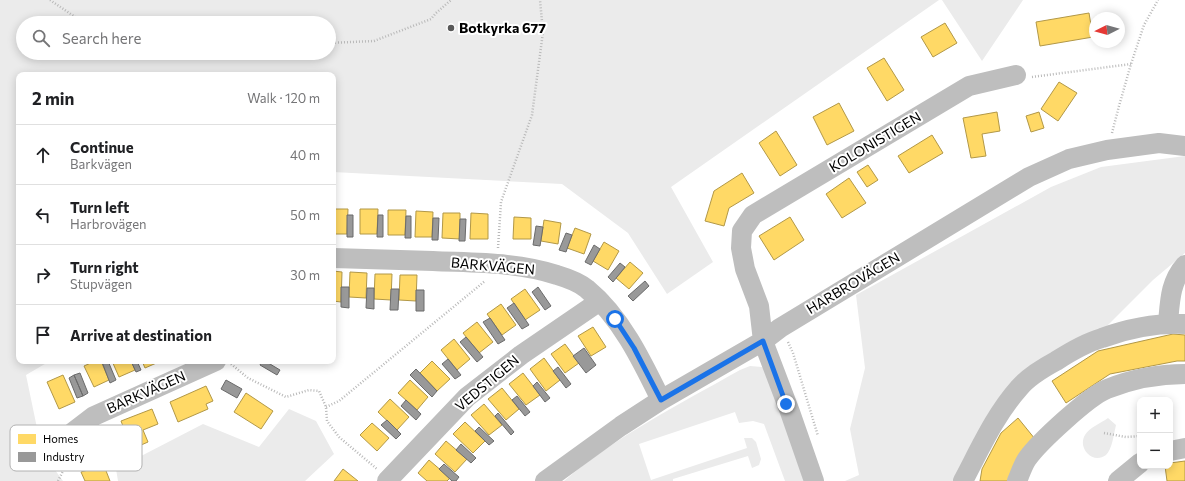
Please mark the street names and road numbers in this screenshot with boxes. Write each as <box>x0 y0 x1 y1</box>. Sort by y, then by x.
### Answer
street label: KOLONISTIGEN <box>826 107 924 176</box>
street label: HARBROVÄGEN <box>803 248 902 317</box>
street label: BARKVÄGEN <box>450 253 536 278</box>
street label: VEDSTIGEN <box>451 351 522 414</box>
street label: BARKVÄGEN <box>104 367 188 416</box>

